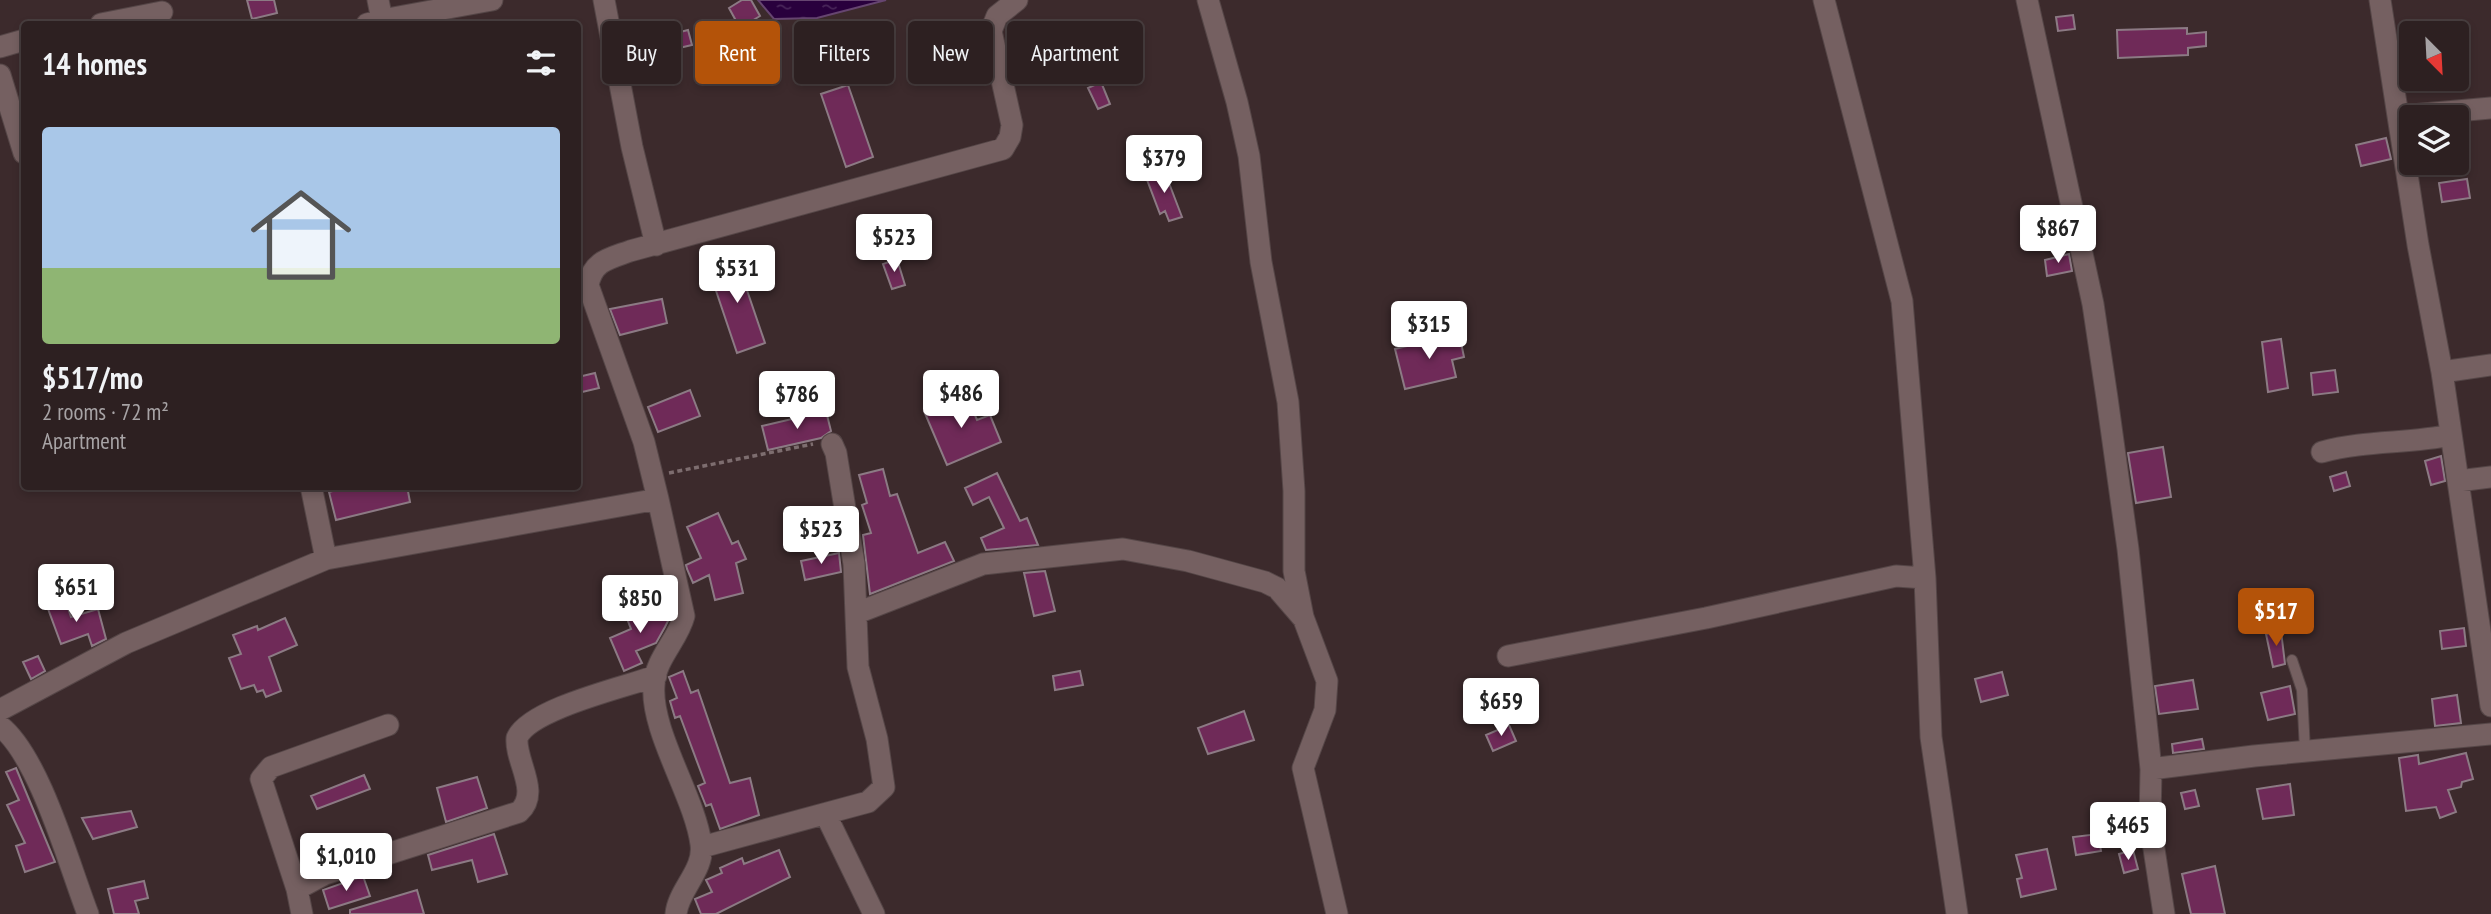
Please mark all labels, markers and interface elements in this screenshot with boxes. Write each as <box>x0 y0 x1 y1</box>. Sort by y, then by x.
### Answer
chip: Buy <box>602 21 681 84</box>
chip: Rent <box>695 21 780 84</box>
chip: Filters <box>794 21 894 84</box>
chip: New <box>908 21 993 84</box>
chip: Apartment <box>1007 21 1143 84</box>
north arrow <box>2399 21 2469 91</box>
map controls <box>2399 21 2469 175</box>
text: 14 homes <box>42 44 147 83</box>
icon: filters <box>522 44 560 82</box>
button: layers <box>2399 105 2469 175</box>
pin: $379 <box>1123 136 1205 195</box>
text: $379 <box>1142 143 1186 172</box>
icon: home <box>238 172 364 298</box>
pin: $867 <box>2017 205 2099 265</box>
text: $867 <box>2036 213 2080 242</box>
pin: $523 <box>853 215 935 274</box>
text: $523 <box>872 222 916 251</box>
pin: $531 <box>696 246 778 305</box>
text: $531 <box>715 253 759 282</box>
pin: $315 <box>1388 302 1470 361</box>
text: $315 <box>1407 309 1451 338</box>
text: $517/mo <box>42 358 143 397</box>
pin: $486 <box>920 370 1002 430</box>
pin: $786 <box>756 372 838 431</box>
text: $486 <box>939 378 983 407</box>
text: $786 <box>775 379 819 408</box>
text: 2 rooms · 72 m² <box>42 397 169 426</box>
text: Apartment <box>42 426 126 455</box>
pin: $523 <box>780 506 862 566</box>
text: $523 <box>799 514 843 543</box>
pin: $651 <box>35 564 117 624</box>
text: $651 <box>54 572 98 601</box>
pin: $850 <box>599 576 681 635</box>
text: $850 <box>618 583 662 612</box>
pin: $517 <box>2235 588 2317 648</box>
text: $517 <box>2254 596 2298 625</box>
pin: $659 <box>1460 678 1542 738</box>
text: $659 <box>1479 686 1523 715</box>
pin: $465 <box>2087 802 2169 862</box>
text: $465 <box>2106 810 2150 839</box>
pin: $1,010 <box>289 834 403 893</box>
text: $1,010 <box>316 841 376 870</box>

